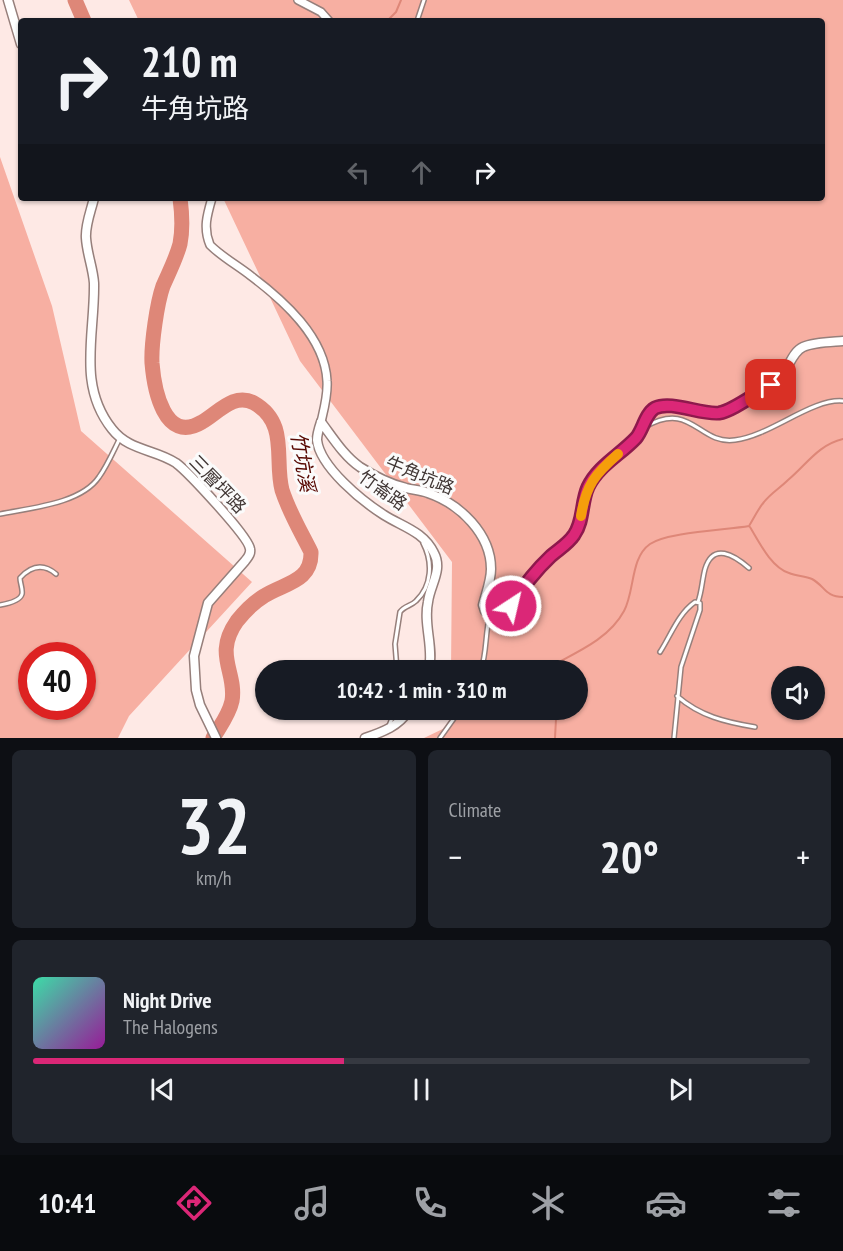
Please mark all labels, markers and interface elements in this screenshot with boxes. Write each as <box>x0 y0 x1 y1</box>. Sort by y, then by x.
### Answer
text: 210 m <box>141 34 238 89</box>
icon: right <box>42 42 120 120</box>
text: 牛角坑路 <box>141 91 249 125</box>
icon: left <box>342 156 375 189</box>
icon: ahead <box>405 156 438 189</box>
icon: right <box>468 156 501 189</box>
pin <box>745 359 796 410</box>
icon: arrive <box>754 368 787 401</box>
water label: 竹坑溪 <box>285 430 322 497</box>
street label: 三層坪路 <box>185 450 251 518</box>
street label: 牛角坑路 <box>382 451 458 499</box>
street label: 竹崙路 <box>354 465 412 515</box>
position arrow <box>479 574 543 638</box>
speed limit sign: 40 <box>18 642 96 720</box>
map controls <box>771 666 825 720</box>
button: sound <box>771 666 825 720</box>
text: 10:42 · 1 min · 310 m <box>336 676 507 704</box>
text: 32 <box>176 775 251 876</box>
text: Climate <box>449 797 501 823</box>
text: 20° <box>600 827 659 885</box>
text: − <box>449 835 462 878</box>
text: + <box>796 835 810 878</box>
text: km/h <box>196 865 231 891</box>
text: Night Drive <box>123 986 212 1014</box>
text: The Halogens <box>123 1014 218 1040</box>
icon: previous <box>146 1073 179 1106</box>
icon: pause <box>405 1073 438 1106</box>
icon: next <box>664 1073 697 1106</box>
icon: directions <box>173 1182 215 1224</box>
icon: music <box>291 1182 333 1224</box>
icon: phone <box>409 1182 451 1224</box>
icon: climate <box>527 1182 569 1224</box>
icon: car <box>645 1182 687 1224</box>
icon: filters <box>763 1182 805 1224</box>
text: 10:41 <box>38 1186 96 1220</box>

